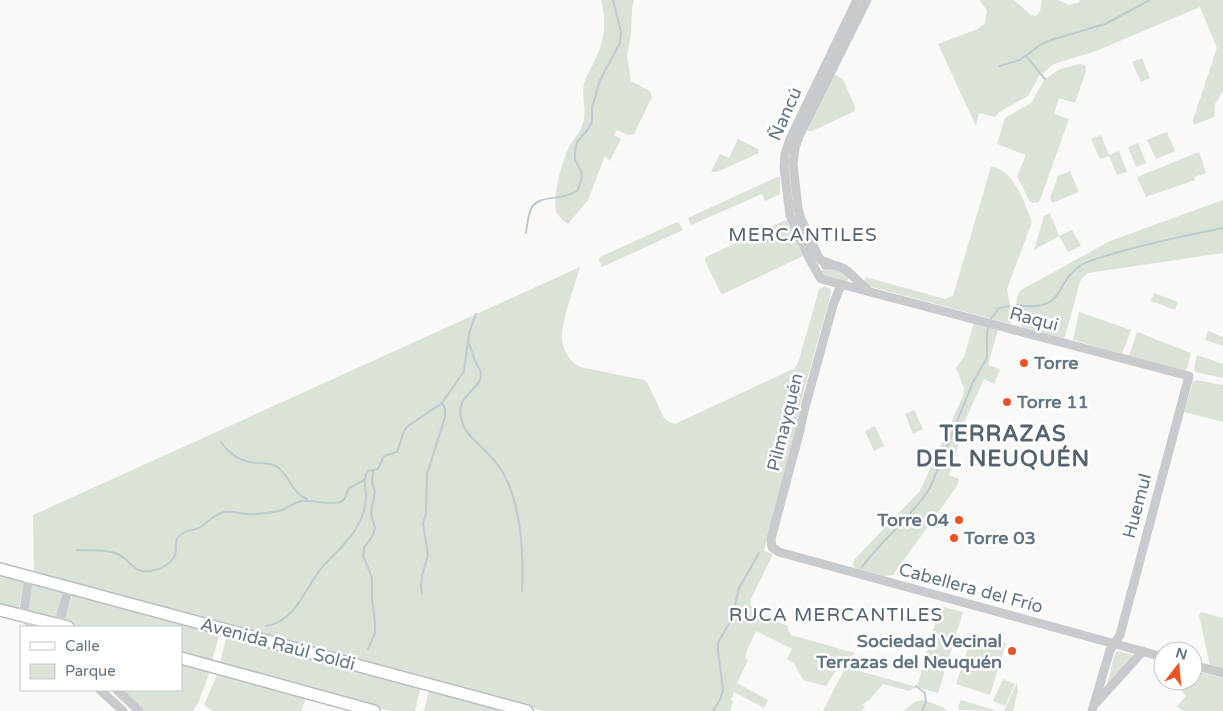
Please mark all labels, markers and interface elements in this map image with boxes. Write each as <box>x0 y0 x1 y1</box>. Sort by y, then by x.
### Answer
street label: Ñancú <box>764 84 806 144</box>
district label: MERCANTILES <box>728 224 878 246</box>
street label: Raqui <box>1007 302 1061 336</box>
place label: Torre <box>1033 352 1078 374</box>
marker: Torre <box>1018 357 1030 369</box>
street label: Pilmayquén <box>762 371 808 473</box>
place label: Torre 11 <box>1016 391 1089 413</box>
marker: Torre 11 <box>1001 396 1013 408</box>
district label: TERRAZAS DEL NEUQUÉN <box>916 421 1090 472</box>
street label: Huemul <box>1118 471 1156 541</box>
place label: Torre 04 <box>876 509 950 531</box>
marker: Torre 04 <box>953 514 965 526</box>
place label: Torre 03 <box>963 527 1036 549</box>
marker: Torre 03 <box>948 532 960 544</box>
street label: Cabellera del Frío <box>896 558 1046 618</box>
district label: RUCA MERCANTILES <box>729 604 943 626</box>
street label: Avenida Raúl Soldi <box>198 613 358 675</box>
legend <box>20 626 182 691</box>
place label: Sociedad Vecinal Terrazas del Neuquén <box>815 630 1002 673</box>
text: Calle <box>65 637 100 655</box>
north arrow <box>1153 641 1203 691</box>
text: N <box>1174 644 1189 664</box>
marker: Sociedad Vecinal Terrazas del Neuquén <box>1006 645 1018 657</box>
text: Parque <box>65 662 116 680</box>

